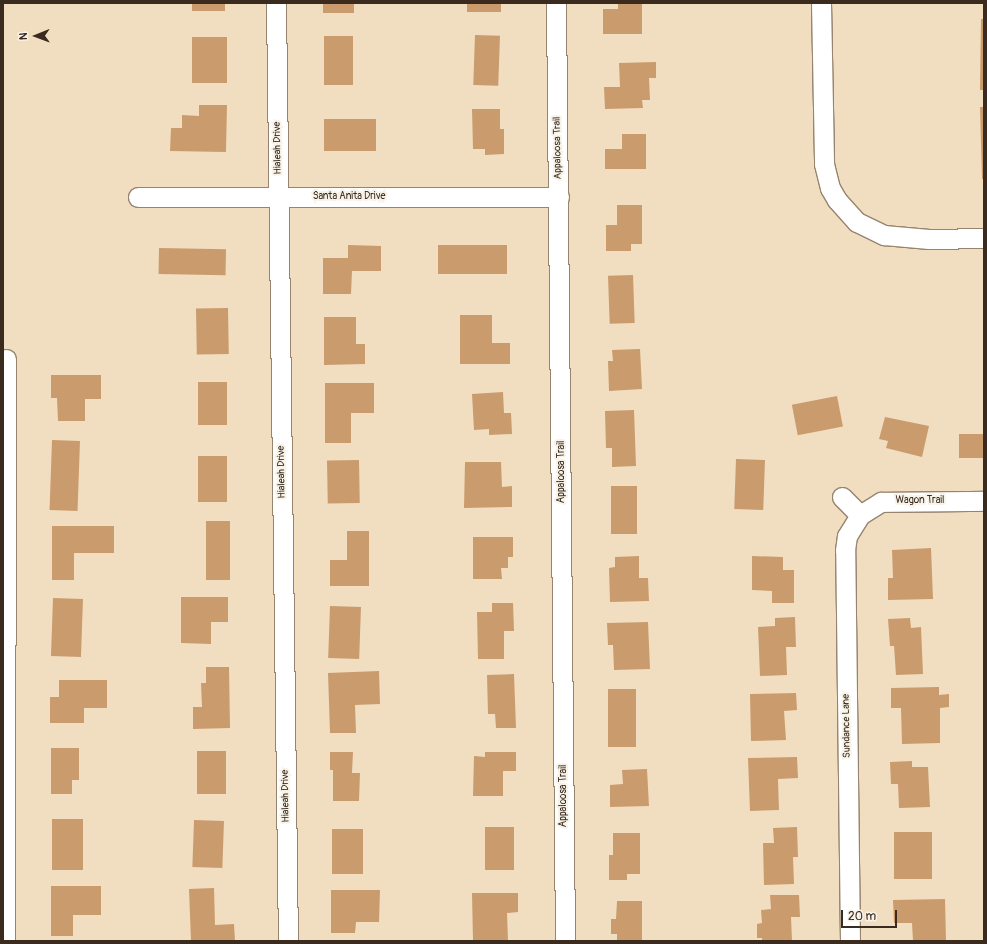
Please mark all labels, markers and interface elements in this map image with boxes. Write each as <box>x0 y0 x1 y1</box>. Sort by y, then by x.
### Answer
north arrow <box>16 16 56 56</box>
text: N <box>17 32 30 40</box>
street label: Appaloosa Trail <box>551 117 565 179</box>
street label: Hialeah Drive <box>272 121 284 175</box>
street label: Santa Anita Drive <box>313 191 385 203</box>
street label: Appaloosa Trail <box>556 441 568 503</box>
street label: Hialeah Drive <box>276 445 288 499</box>
street label: Wagon Trail <box>896 495 944 507</box>
street label: Sundance Lane <box>840 694 854 758</box>
street label: Appaloosa Trail <box>558 765 570 827</box>
street label: Hialeah Drive <box>280 769 292 823</box>
scale bar <box>843 902 899 928</box>
text: 20 m <box>848 909 876 924</box>

